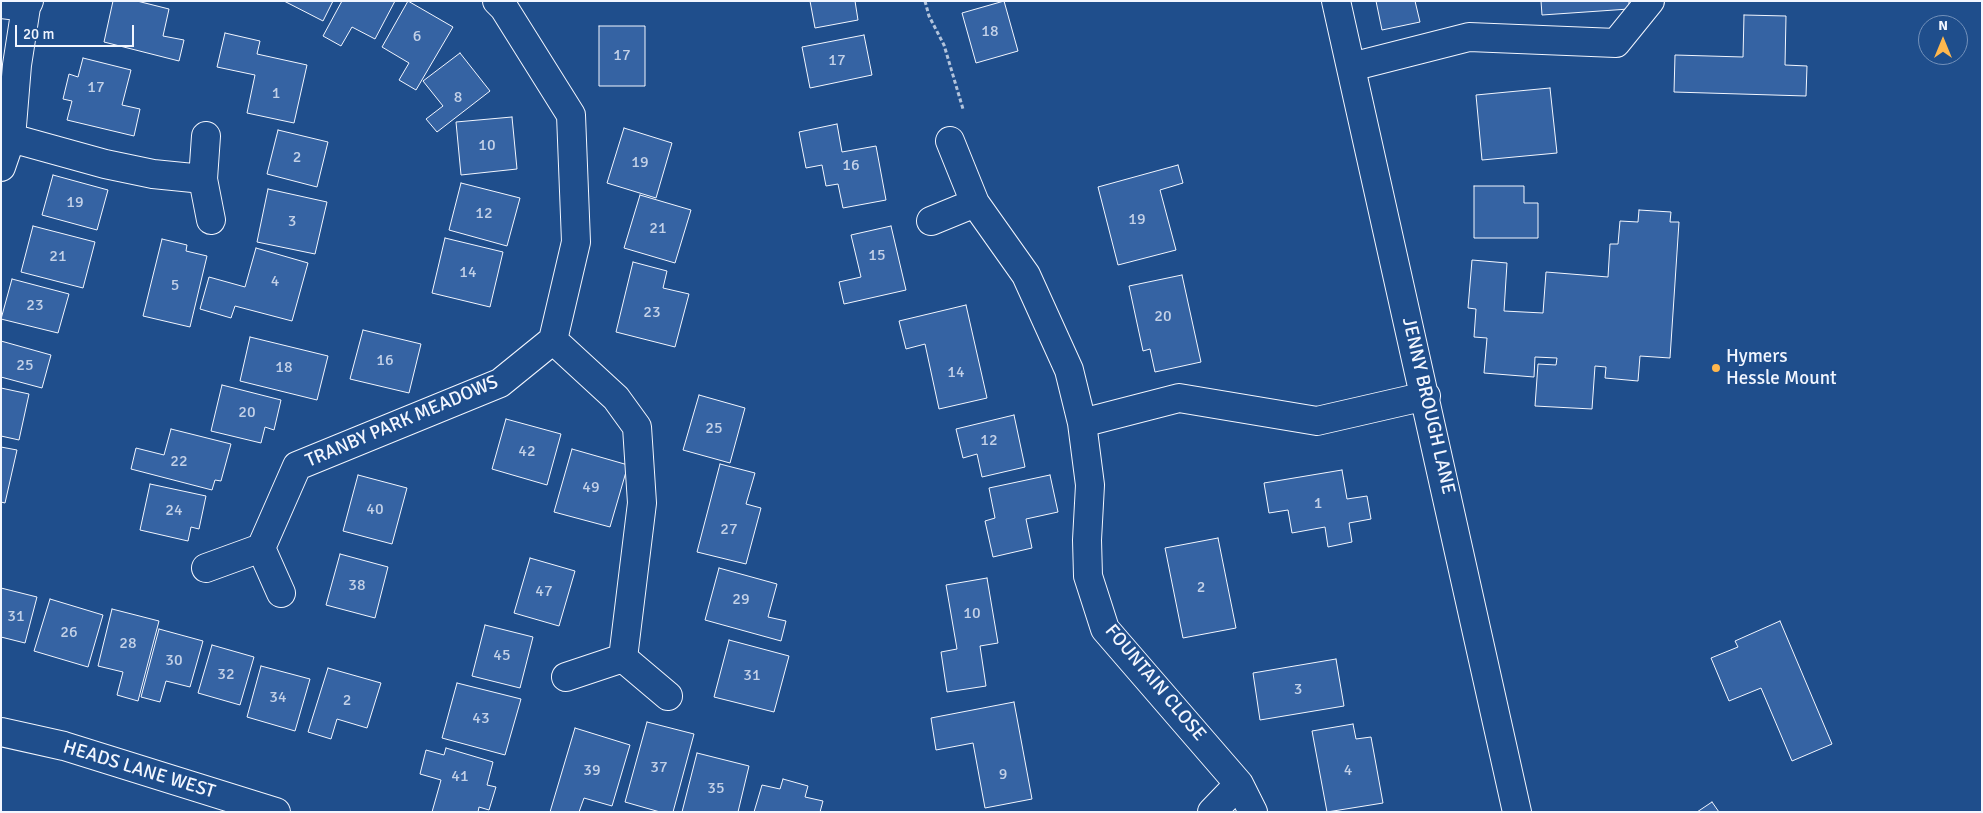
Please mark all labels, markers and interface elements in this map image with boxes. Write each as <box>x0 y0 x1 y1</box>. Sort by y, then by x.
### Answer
scale bar <box>18 15 136 47</box>
north arrow <box>1918 15 1968 65</box>
text: N <box>1938 17 1948 34</box>
house number: 18 <box>981 22 999 42</box>
text: 20 m <box>23 25 54 43</box>
house number: 6 <box>413 27 421 47</box>
house number: 17 <box>613 46 631 66</box>
house number: 17 <box>828 51 846 71</box>
house number: 17 <box>87 78 105 98</box>
house number: 1 <box>272 84 280 104</box>
house number: 8 <box>454 88 462 108</box>
house number: 10 <box>478 136 496 156</box>
house number: 2 <box>293 148 301 168</box>
house number: 19 <box>631 153 649 173</box>
house number: 16 <box>842 156 860 176</box>
house number: 19 <box>66 193 84 213</box>
house number: 12 <box>475 204 493 224</box>
house number: 19 <box>1128 210 1146 230</box>
house number: 3 <box>288 212 296 232</box>
house number: 21 <box>649 219 667 239</box>
house number: 15 <box>868 246 886 266</box>
house number: 21 <box>49 247 67 267</box>
house number: 14 <box>459 263 477 283</box>
house number: 4 <box>271 272 279 292</box>
house number: 5 <box>171 276 179 296</box>
house number: 23 <box>26 296 44 316</box>
house number: 23 <box>643 303 661 323</box>
house number: 20 <box>1154 307 1172 327</box>
street label: JENNY BROUGH LANE <box>1397 315 1459 497</box>
place label: Hymers Hessle Mount <box>1726 346 1837 390</box>
house number: 16 <box>376 351 394 371</box>
house number: 25 <box>16 356 34 376</box>
house number: 18 <box>275 358 293 378</box>
marker: Hymers Hessle Mount <box>1710 362 1722 374</box>
house number: 14 <box>947 363 965 383</box>
street label: TRANBY PARK MEADOWS <box>302 371 502 473</box>
house number: 20 <box>238 403 256 423</box>
house number: 25 <box>705 419 723 439</box>
house number: 12 <box>980 431 998 451</box>
house number: 42 <box>518 442 536 462</box>
house number: 22 <box>170 452 188 472</box>
house number: 49 <box>582 478 600 498</box>
house number: 1 <box>1314 494 1322 514</box>
house number: 40 <box>366 500 384 520</box>
house number: 24 <box>165 501 183 521</box>
house number: 27 <box>720 520 738 540</box>
house number: 38 <box>348 576 366 596</box>
house number: 2 <box>1197 578 1205 598</box>
house number: 47 <box>535 582 553 602</box>
house number: 29 <box>732 590 750 610</box>
house number: 10 <box>963 604 981 624</box>
house number: 31 <box>7 607 25 627</box>
street label: FOUNTAIN CLOSE <box>1100 620 1210 746</box>
house number: 26 <box>60 623 78 643</box>
house number: 28 <box>119 634 137 654</box>
house number: 45 <box>493 646 511 666</box>
house number: 30 <box>165 651 183 671</box>
house number: 32 <box>217 665 235 685</box>
house number: 31 <box>743 666 761 686</box>
house number: 3 <box>1294 680 1302 700</box>
house number: 34 <box>269 688 287 708</box>
house number: 2 <box>343 691 351 711</box>
house number: 43 <box>472 709 490 729</box>
street label: HEADS LANE WEST <box>60 736 218 804</box>
house number: 37 <box>650 758 668 778</box>
house number: 39 <box>583 761 601 781</box>
house number: 4 <box>1344 761 1352 781</box>
house number: 9 <box>999 765 1007 785</box>
house number: 41 <box>451 767 469 787</box>
house number: 35 <box>707 779 725 799</box>

